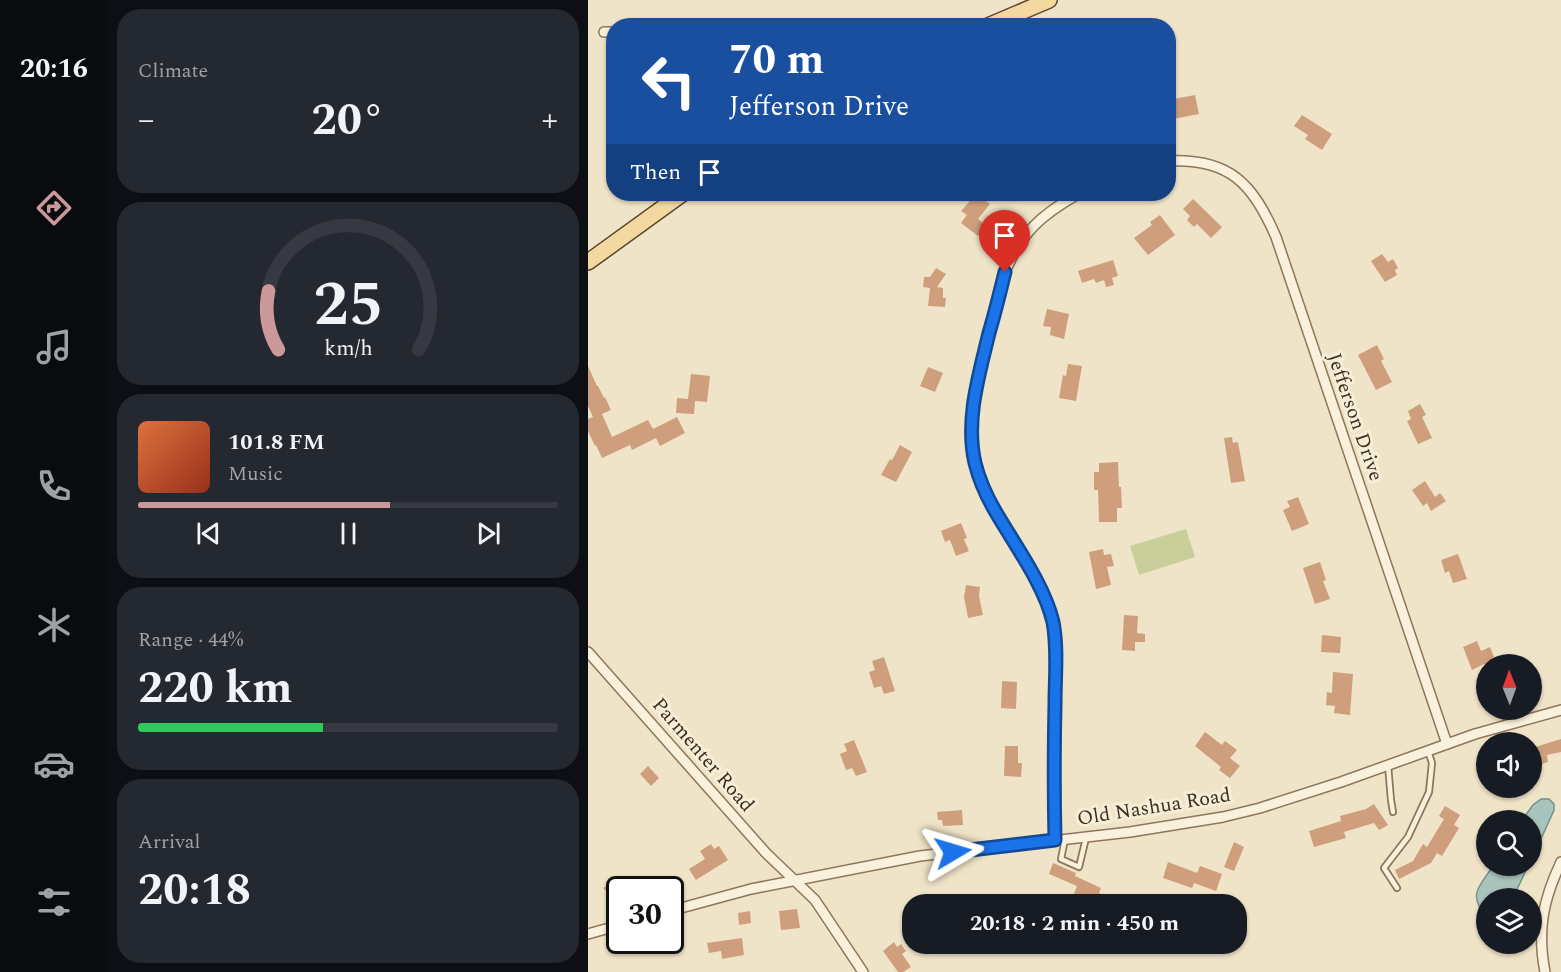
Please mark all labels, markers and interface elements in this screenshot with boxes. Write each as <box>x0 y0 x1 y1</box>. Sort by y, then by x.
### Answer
text: 70 m <box>729 29 824 92</box>
icon: left <box>630 42 708 120</box>
text: 20:16 <box>20 48 88 90</box>
text: Climate <box>138 56 208 86</box>
text: 20° <box>312 86 385 155</box>
text: Jefferson Drive <box>729 86 909 128</box>
text: − <box>138 95 155 145</box>
text: + <box>542 95 558 145</box>
text: Then <box>630 156 681 189</box>
icon: arrive <box>693 156 726 189</box>
icon: directions <box>33 187 75 229</box>
pin <box>979 210 1030 272</box>
icon: arrive <box>988 219 1021 252</box>
text: 25 <box>313 259 383 354</box>
icon: music <box>33 326 75 368</box>
text: km/h <box>324 333 372 366</box>
street label: Jefferson Drive <box>1319 349 1391 485</box>
text: 101.8 FM <box>228 426 325 459</box>
text: Music <box>228 459 283 489</box>
icon: phone <box>33 465 75 507</box>
icon: previous <box>192 517 225 550</box>
icon: pause <box>332 517 365 550</box>
icon: next <box>472 517 505 550</box>
icon: climate <box>33 604 75 646</box>
text: Range · 44% <box>138 625 243 655</box>
text: 220 km <box>138 654 293 723</box>
north arrow <box>1476 654 1542 720</box>
map controls <box>1476 654 1542 954</box>
street label: Parmenter Road <box>645 691 761 819</box>
button: sound <box>1476 732 1542 798</box>
icon: car <box>33 743 75 785</box>
street label: Old Nashua Road <box>1075 780 1233 834</box>
button: search <box>1476 810 1542 876</box>
position arrow <box>921 820 985 884</box>
text: Arrival <box>138 827 200 857</box>
text: 20:18 <box>138 856 251 925</box>
speed limit sign: 30 <box>606 876 684 954</box>
icon: filters <box>33 881 75 923</box>
button: layers <box>1476 888 1542 954</box>
text: 20:18 · 2 min · 450 m <box>970 907 1179 940</box>

